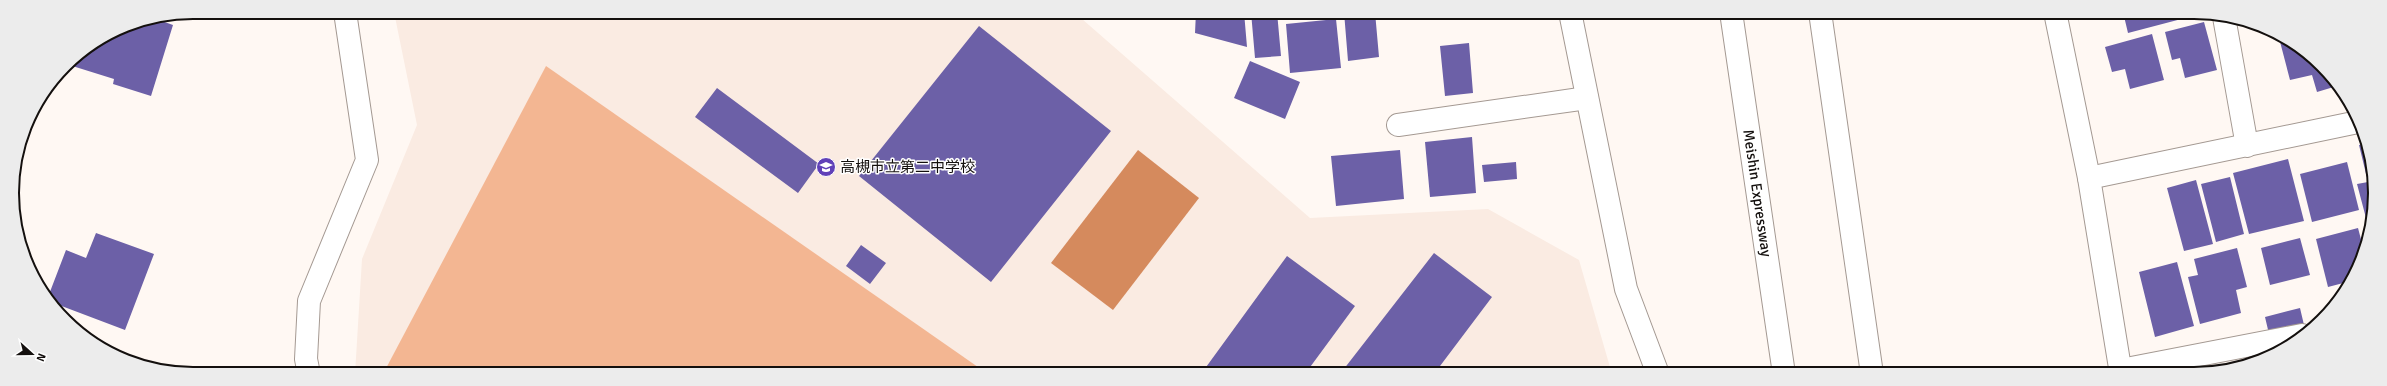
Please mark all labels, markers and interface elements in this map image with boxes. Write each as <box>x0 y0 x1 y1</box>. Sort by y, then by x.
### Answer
street label: Meishin Expressway <box>1739 128 1776 258</box>
school or university icon: 高槻市立第二中学校 <box>815 156 837 178</box>
place label: 高槻市立第二中学校 <box>840 158 975 176</box>
north arrow <box>12 334 52 374</box>
text: N <box>33 352 48 363</box>

